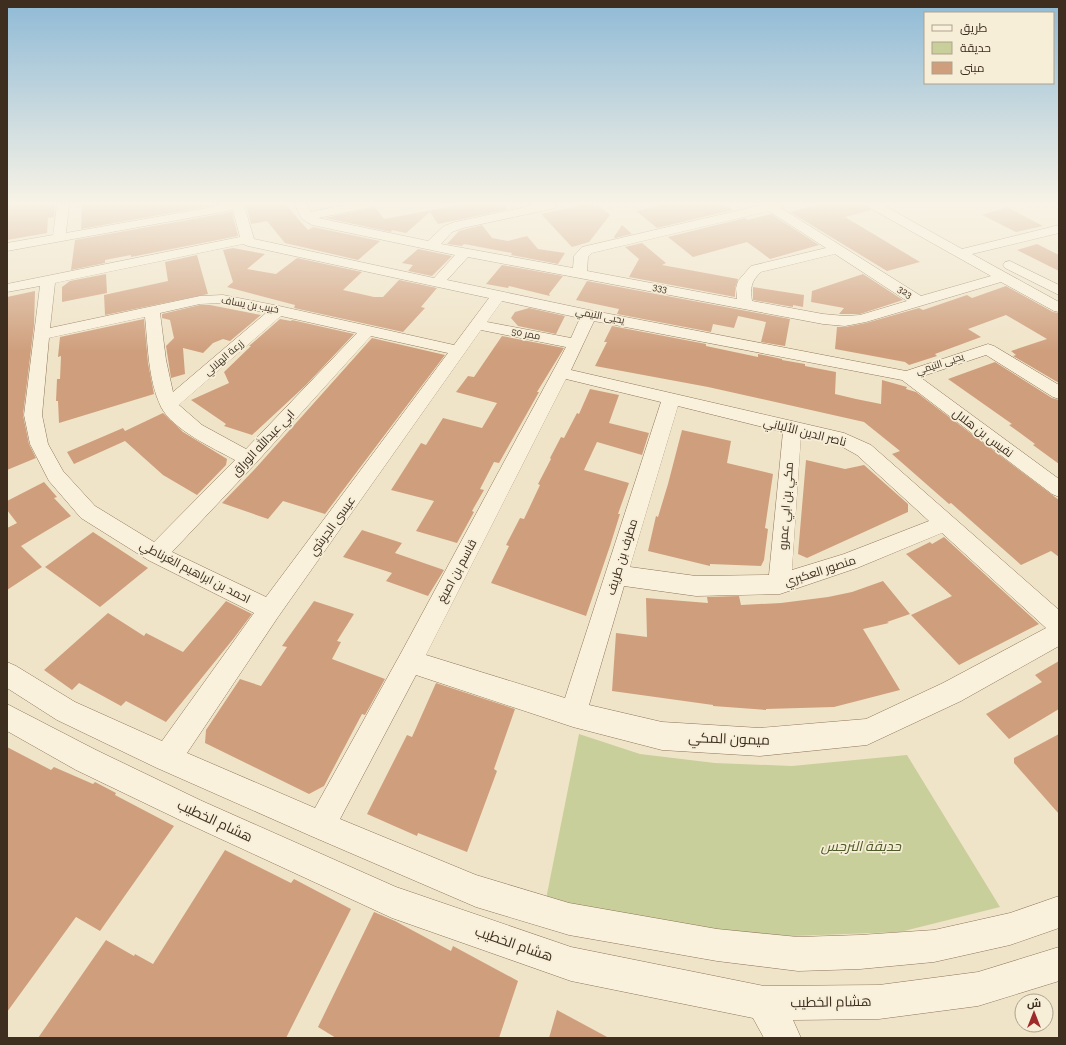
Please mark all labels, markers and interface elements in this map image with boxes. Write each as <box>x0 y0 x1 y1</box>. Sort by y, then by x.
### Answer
legend <box>924 12 1054 84</box>
text: طريق <box>960 21 988 35</box>
text: حديقة <box>960 41 991 55</box>
text: مبنى <box>960 61 985 75</box>
street label: 333 <box>652 281 668 295</box>
street label: 323 <box>895 283 915 301</box>
street label: خبيب بن يساف <box>220 294 280 316</box>
street label: يحيى التيمي <box>574 305 626 328</box>
street label: ممر 50 <box>510 325 542 343</box>
street label: زرعة الهلالي <box>202 338 247 379</box>
street label: يحيى التيمي <box>915 351 966 378</box>
street label: ابي عبدالله الوراق <box>228 406 300 481</box>
street label: نفيس بن هلال <box>950 406 1016 460</box>
street label: ناصر الدين الألباني <box>761 415 848 452</box>
street label: مكي بن ابي عمرو <box>776 461 799 551</box>
street label: عيسى الجرشي <box>306 494 361 560</box>
street label: مطرف بن طريف <box>604 517 640 597</box>
street label: قاسم بن اصبغ <box>434 537 480 606</box>
street label: احمد بن ابراهيم الغرناطي <box>136 538 253 609</box>
street label: منصور العكبري <box>783 553 858 592</box>
street label: ميمون المكي <box>688 729 770 752</box>
street label: هشام الخطيب <box>174 796 255 847</box>
park label: حديقة النرجس <box>821 838 902 855</box>
street label: هشام الخطيب <box>472 923 555 966</box>
street label: هشام الخطيب <box>790 993 872 1012</box>
north arrow <box>1014 993 1054 1033</box>
text: ش <box>1027 997 1041 1010</box>

